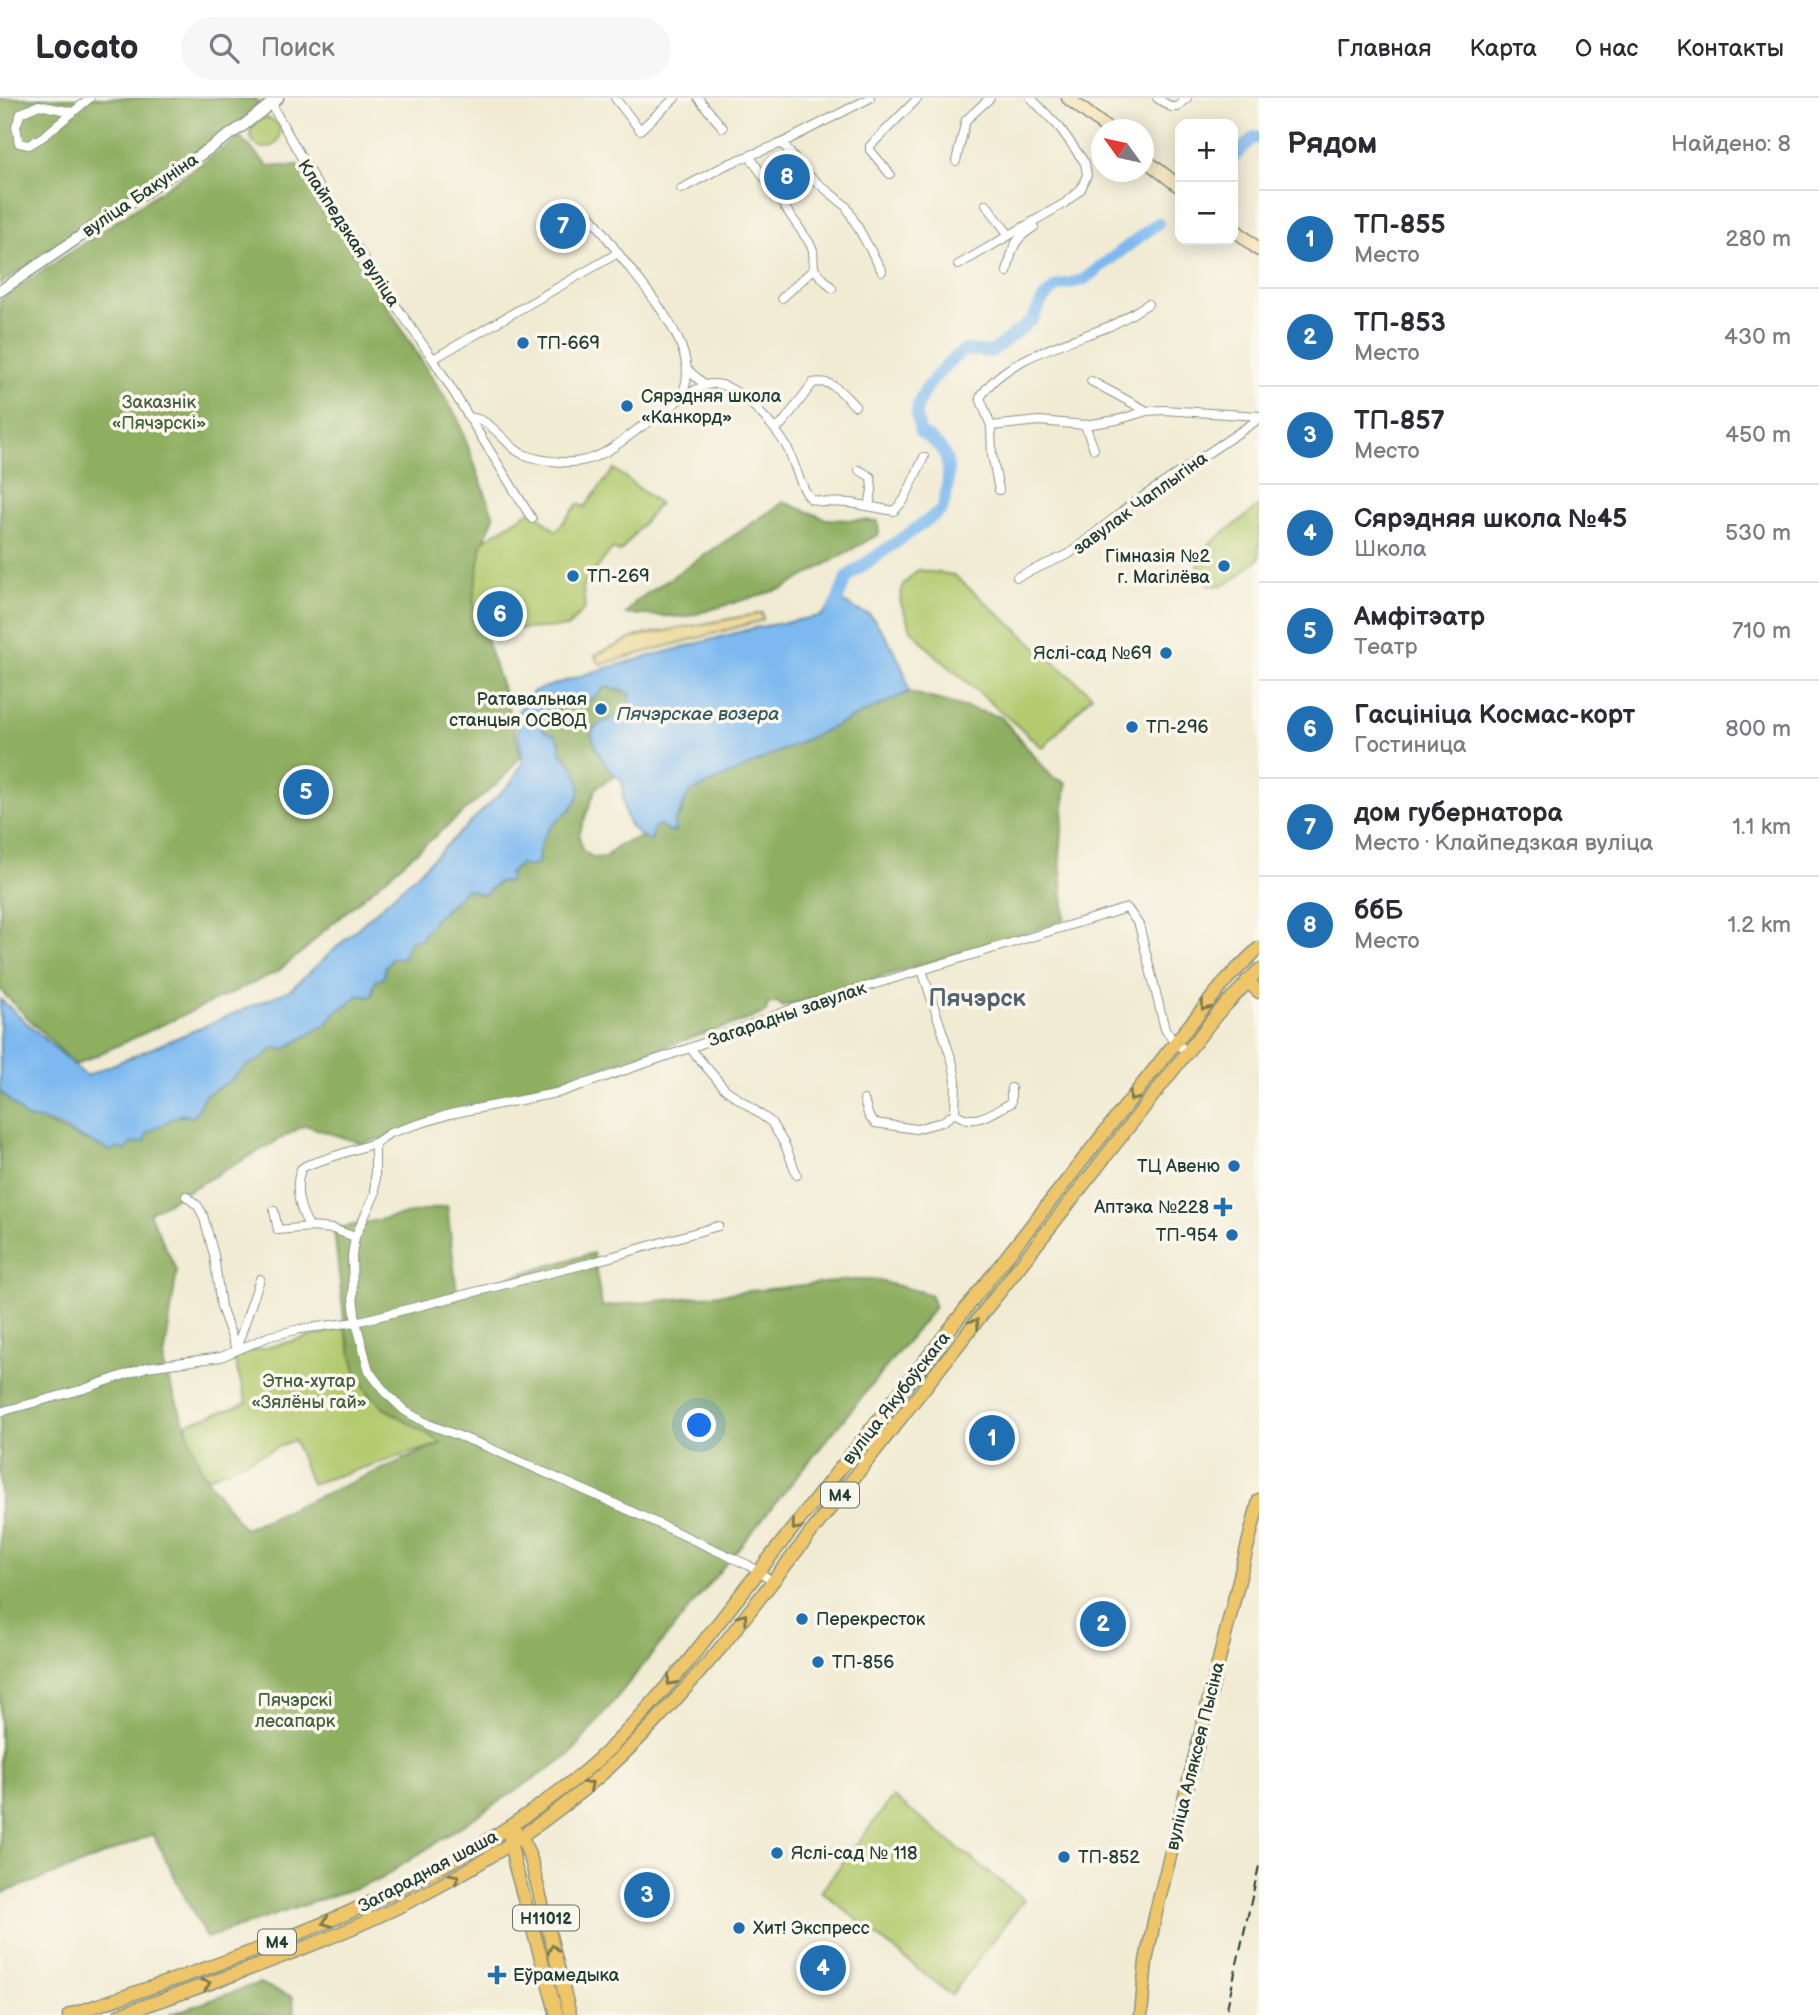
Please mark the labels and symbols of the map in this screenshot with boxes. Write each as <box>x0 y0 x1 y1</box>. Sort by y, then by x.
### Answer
north arrow <box>1091 119 1154 182</box>
street label: вуліца Бакуніна <box>78 149 202 242</box>
pin: 8 <box>764 151 810 203</box>
street label: Клайпедзкая вуліца <box>293 156 404 311</box>
pin: 7 <box>540 200 586 252</box>
place label: ТП-669 <box>537 333 600 354</box>
marker: ТП-669 <box>515 335 531 351</box>
place label: Сярэдняя школа «Канкорд» <box>641 386 782 428</box>
park label: Заказнік «Пячэрскі» <box>112 392 206 434</box>
marker: Сярэдняя школа «Канкорд» <box>619 398 635 414</box>
street label: завулак Чаплыгіна <box>1069 447 1212 559</box>
place label: Гімназія №2 г. Магілёва <box>1105 546 1210 588</box>
marker: Гімназія №2 г. Магілёва <box>1216 558 1232 574</box>
place label: ТП-269 <box>587 566 650 587</box>
marker: ТП-269 <box>565 568 581 584</box>
pin: 6 <box>477 588 523 640</box>
place label: Яслі-сад №69 <box>1033 643 1152 664</box>
marker: Яслі-сад №69 <box>1158 645 1174 661</box>
place label: Ратавальная станцыя ОСВОД <box>449 689 587 731</box>
marker: Ратавальная станцыя ОСВОД <box>593 701 609 717</box>
water label: Пячэрскае возера <box>616 703 780 726</box>
place label: ТП-296 <box>1146 717 1209 738</box>
marker: ТП-296 <box>1124 719 1140 735</box>
pin: 5 <box>283 766 329 818</box>
street label: Загарадны завулак <box>705 977 869 1051</box>
district label: Пячэрск <box>929 984 1027 1013</box>
one-way arrow <box>1200 999 1213 1011</box>
one-way arrow <box>1129 1089 1142 1101</box>
place label: ТЦ Авеню <box>1137 1156 1220 1177</box>
marker: ТЦ Авеню <box>1226 1158 1242 1174</box>
place label: Аптэка №228 <box>1093 1197 1209 1218</box>
marker: Аптэка №228 <box>1215 1199 1231 1215</box>
place label: ТП-954 <box>1156 1225 1218 1246</box>
marker: ТП-954 <box>1224 1227 1240 1243</box>
one-way arrow <box>967 1319 980 1331</box>
street label: вуліца Якубоўскага <box>838 1328 955 1469</box>
park label: Этна-хутар «Зялёны гай» <box>251 1371 367 1413</box>
your location <box>682 1408 716 1442</box>
pin: 1 <box>969 1412 1015 1464</box>
road number: М4 <box>821 1483 859 1508</box>
one-way arrow <box>791 1518 804 1530</box>
pin: 2 <box>1080 1598 1126 1650</box>
place label: Перекресток <box>816 1609 926 1630</box>
marker: Перекресток <box>794 1611 810 1627</box>
one-way arrow <box>735 1613 748 1625</box>
place label: ТП-856 <box>832 1652 894 1673</box>
marker: ТП-856 <box>810 1654 826 1670</box>
street label: вуліца Аляксея Пысіна <box>1162 1660 1229 1852</box>
one-way arrow <box>667 1673 679 1686</box>
park label: Пячэрскі лесапарк <box>255 1690 336 1732</box>
one-way arrow <box>581 1780 594 1793</box>
street label: Загарадная шаша <box>355 1826 502 1917</box>
place label: Яслі-сад № 118 <box>791 1843 918 1864</box>
marker: Яслі-сад № 118 <box>769 1845 785 1861</box>
place label: ТП-852 <box>1078 1847 1140 1868</box>
marker: ТП-852 <box>1056 1849 1072 1865</box>
pin: 3 <box>624 1869 670 1921</box>
one-way arrow <box>448 1873 461 1886</box>
road number: Н11012 <box>513 1906 579 1930</box>
one-way arrow <box>321 1914 333 1928</box>
place label: Хит! Экспресс <box>753 1918 870 1939</box>
marker: Хит! Экспресс <box>731 1920 747 1936</box>
road number: М4 <box>258 1930 296 1954</box>
pin: 4 <box>800 1942 846 1994</box>
one-way arrow <box>547 1943 562 1955</box>
marker: Еўрамедыка <box>487 1965 507 1985</box>
place label: Еўрамедыка <box>513 1965 620 1986</box>
one-way arrow <box>200 1978 212 1992</box>

